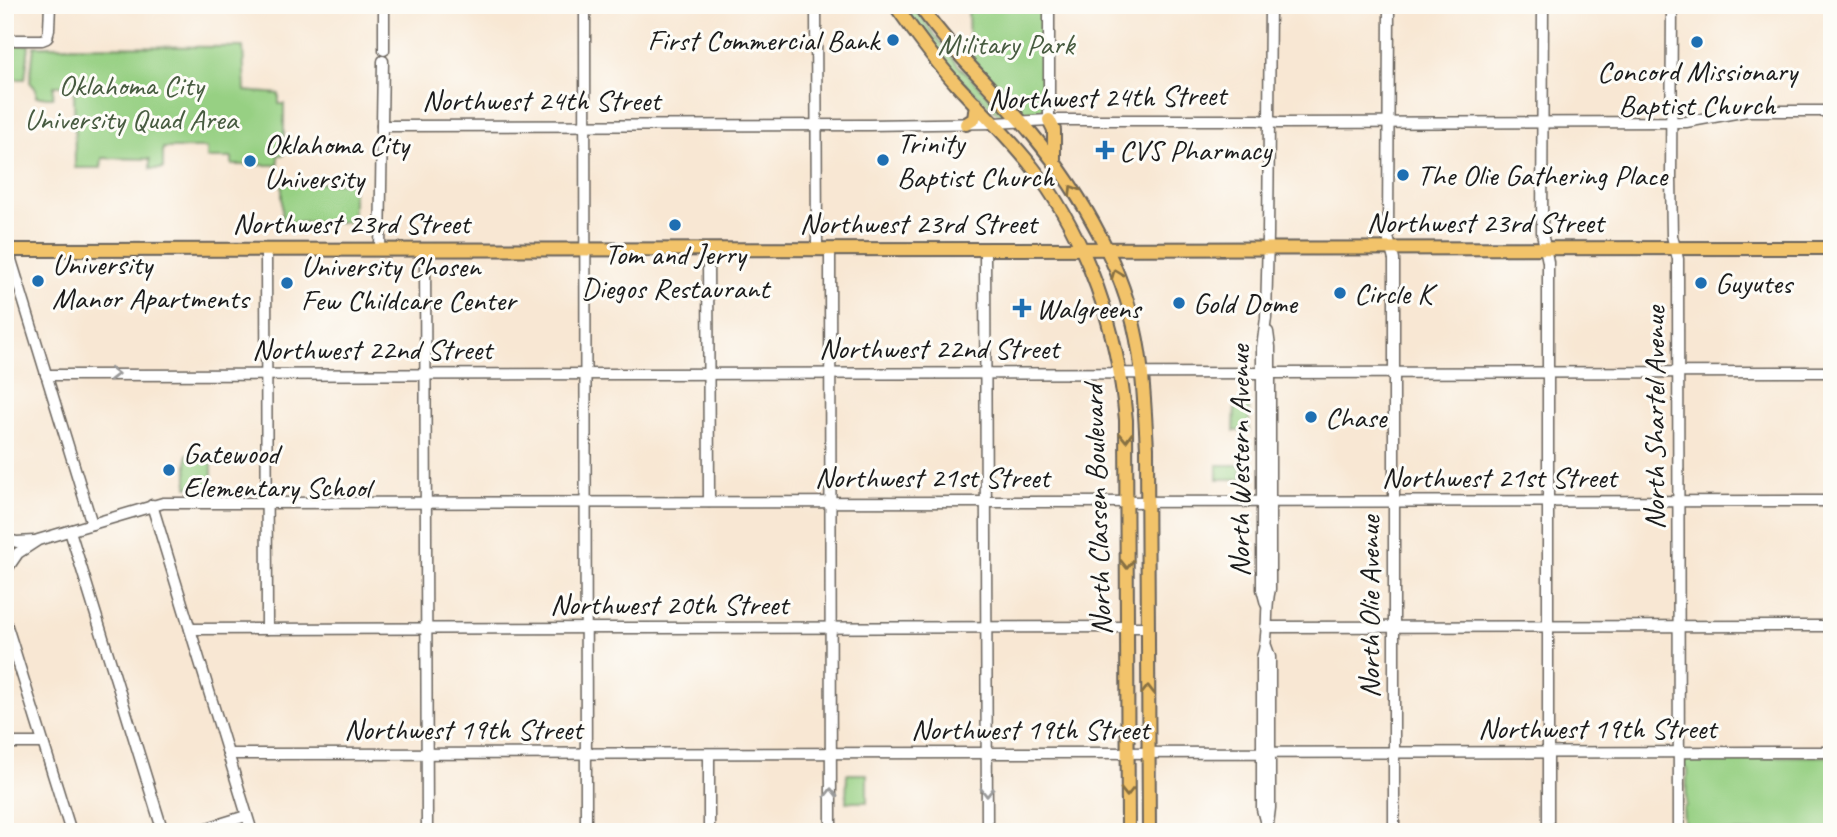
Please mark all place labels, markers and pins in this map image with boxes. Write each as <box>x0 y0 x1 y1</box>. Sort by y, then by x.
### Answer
place label: First Commercial Bank <box>648 21 881 59</box>
marker: First Commercial Bank <box>885 32 901 48</box>
marker: Concord Missionary Baptist Church <box>1689 34 1705 50</box>
place label: Concord Missionary Baptist Church <box>1597 52 1800 124</box>
place label: Trinity Baptist Church <box>897 124 1055 196</box>
place label: Oklahoma City University <box>264 125 412 197</box>
place label: CVS Pharmacy <box>1119 131 1273 169</box>
marker: CVS Pharmacy <box>1097 142 1113 158</box>
marker: Trinity Baptist Church <box>875 152 891 168</box>
marker: Oklahoma City University <box>242 153 258 169</box>
place label: The Olie Gathering Place <box>1417 156 1669 194</box>
marker: The Olie Gathering Place <box>1395 167 1411 183</box>
marker: Tom and Jerry Diegos Restaurant <box>667 217 683 233</box>
place label: Tom and Jerry Diegos Restaurant <box>581 235 772 307</box>
place label: University Manor Apartments <box>52 245 251 317</box>
place label: University Chosen Few Childcare Center <box>301 247 518 319</box>
place label: Guyutes <box>1715 264 1795 302</box>
marker: University Manor Apartments <box>30 273 46 289</box>
place label: Circle K <box>1354 274 1438 312</box>
marker: University Chosen Few Childcare Center <box>279 275 295 291</box>
marker: Guyutes <box>1693 275 1709 291</box>
place label: Gold Dome <box>1193 284 1299 322</box>
marker: Circle K <box>1332 285 1348 301</box>
place label: Walgreens <box>1036 289 1143 327</box>
marker: Gold Dome <box>1171 295 1187 311</box>
marker: Walgreens <box>1014 300 1030 316</box>
place label: Chase <box>1325 398 1388 436</box>
marker: Chase <box>1303 409 1319 425</box>
place label: Gatewood Elementary School <box>183 434 375 506</box>
marker: Gatewood Elementary School <box>161 462 177 478</box>

